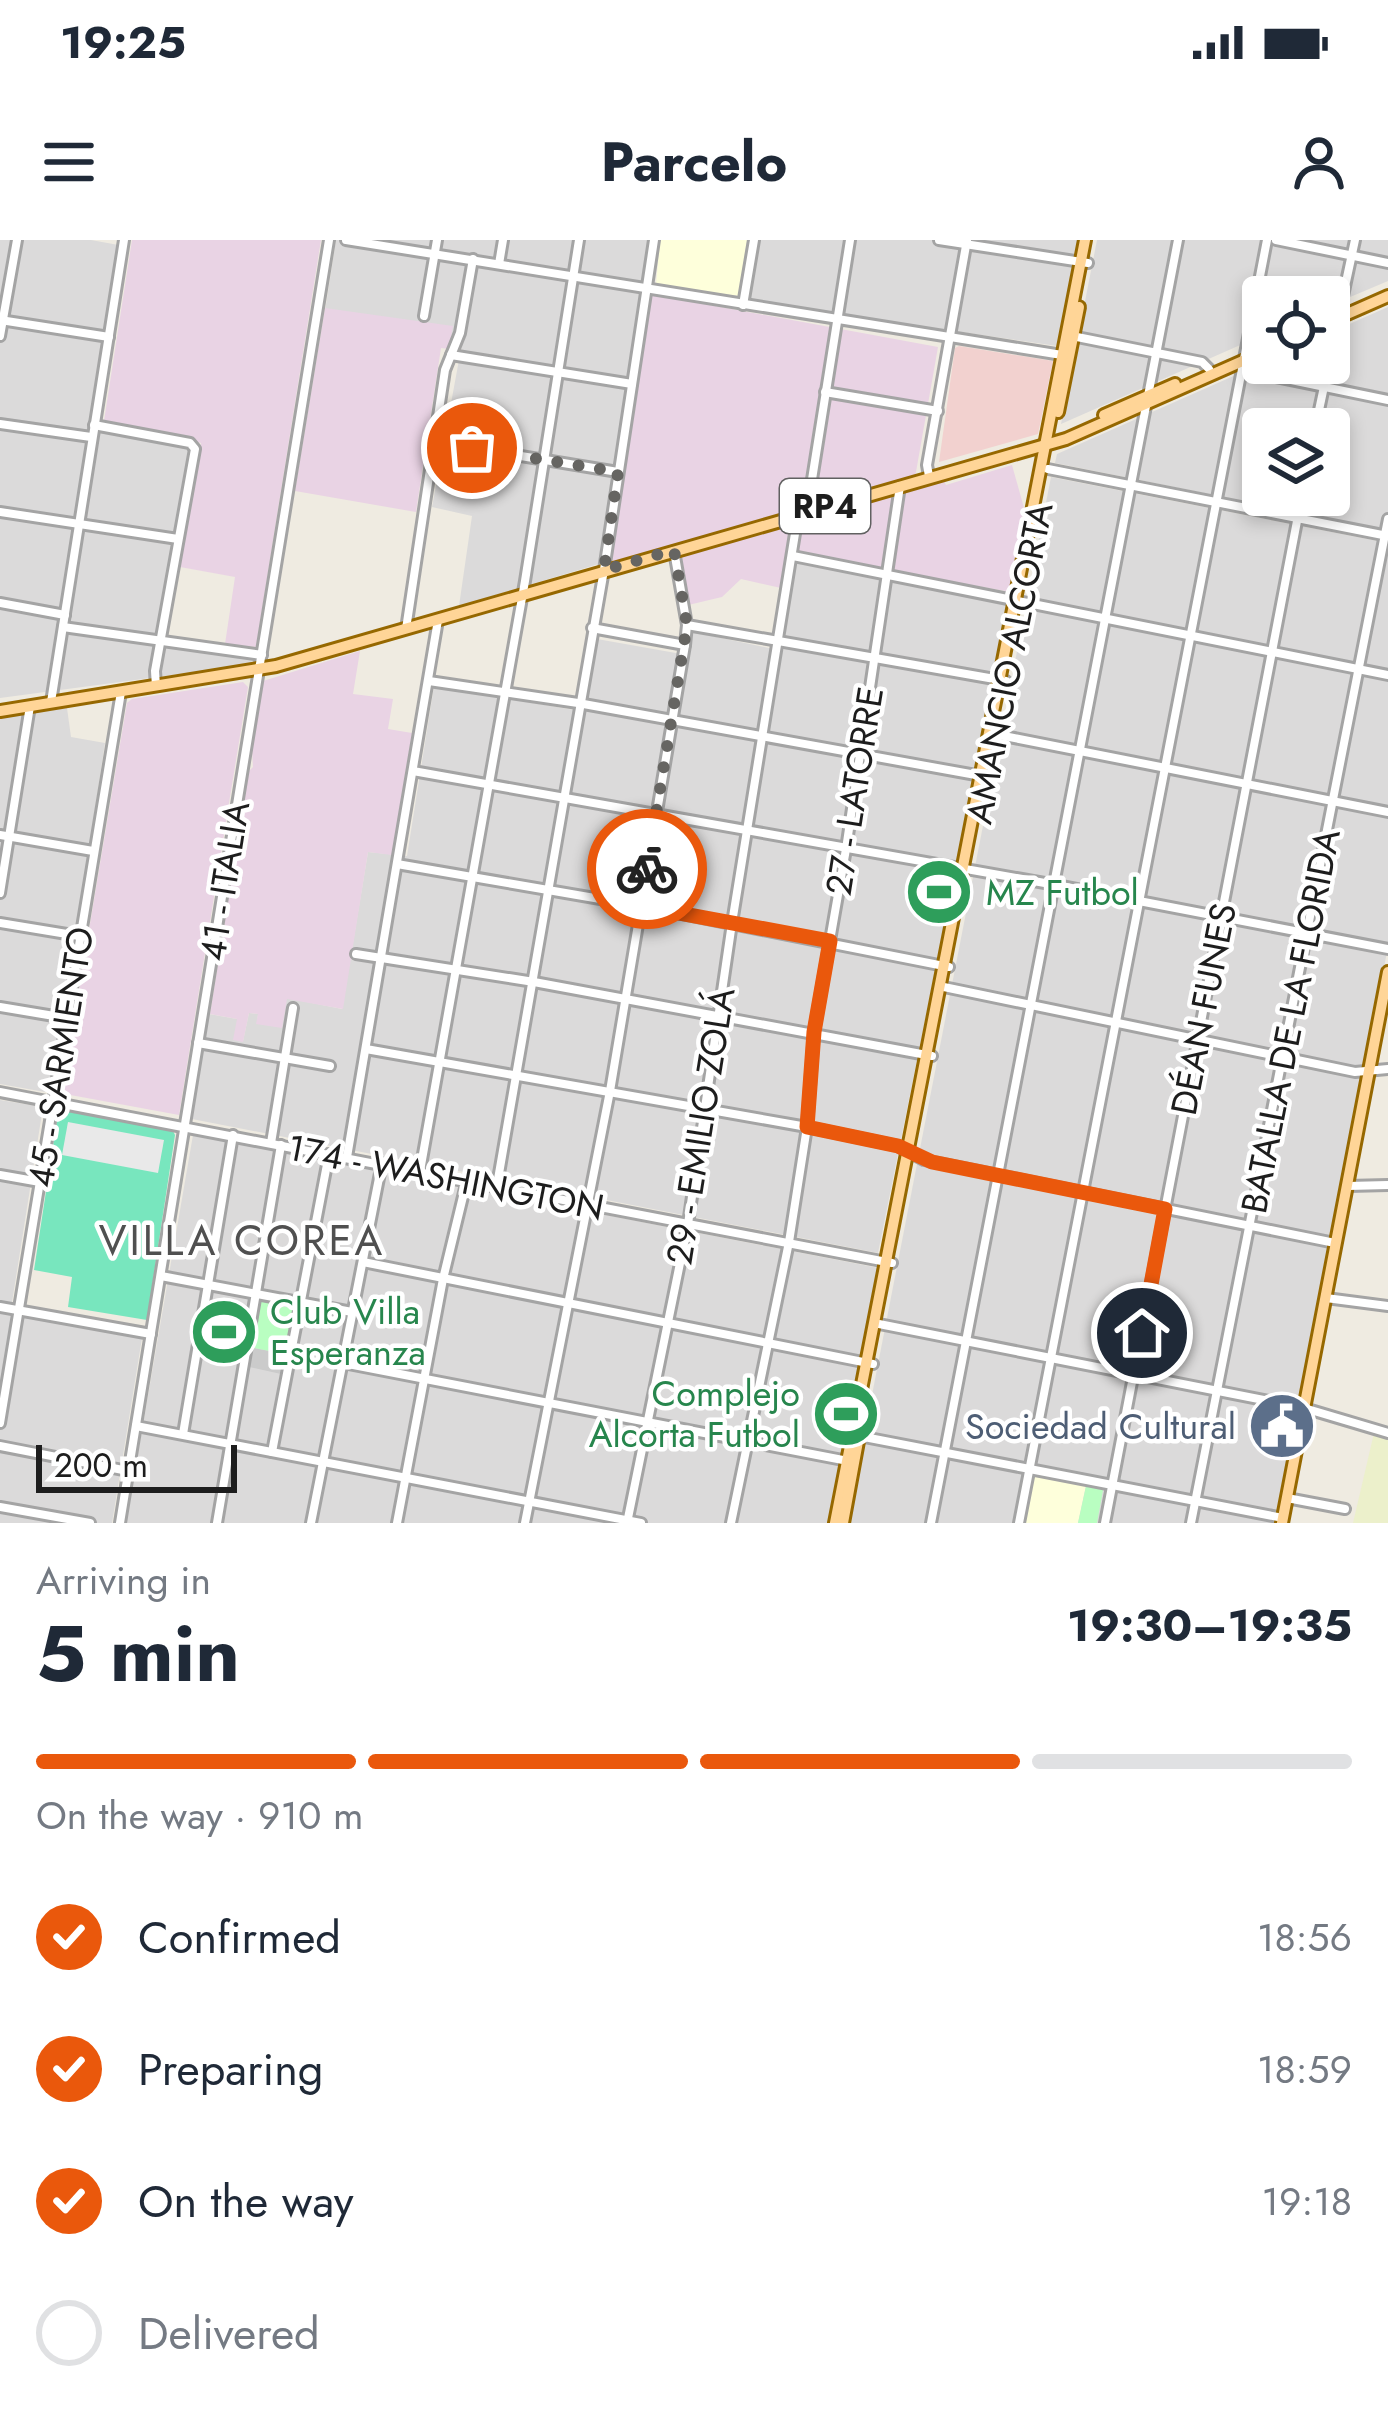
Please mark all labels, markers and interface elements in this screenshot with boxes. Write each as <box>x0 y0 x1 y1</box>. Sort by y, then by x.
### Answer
text: 19:25 <box>60 10 186 75</box>
text: Parcelo <box>601 123 787 201</box>
icon: menu <box>36 129 102 195</box>
icon: person <box>1286 129 1352 195</box>
map controls <box>1242 276 1350 516</box>
button: locate <box>1242 276 1350 384</box>
pin <box>421 397 523 499</box>
button: layers <box>1242 408 1350 516</box>
icon: bag <box>439 415 505 481</box>
road number: RP4 <box>780 479 870 533</box>
street label: AMANCIO ALCORTA <box>952 498 1066 828</box>
street label: 27 - LATORRE <box>812 683 896 899</box>
street label: 41 - ITALIA <box>186 797 262 965</box>
courier <box>587 809 707 929</box>
street label: BATALLA DE LA FLORIDA <box>1227 824 1353 1218</box>
icon: bike <box>614 836 680 902</box>
sports icon: MZ Futbol <box>904 857 974 927</box>
place label: MZ Futbol <box>986 866 1139 918</box>
street label: DÉAN FUNES <box>1157 899 1249 1119</box>
street label: 45 - SARMIENTO <box>14 923 106 1191</box>
street label: 29 - EMILIO ZOLÁ <box>652 984 748 1268</box>
street label: 174 - WASHINGTON <box>283 1121 609 1233</box>
district label: VILLA COREA <box>99 1210 385 1271</box>
pin <box>1091 1282 1193 1384</box>
place label: Club Villa Esperanza <box>270 1285 426 1378</box>
sports icon: Club Villa Esperanza <box>189 1297 259 1367</box>
icon: home <box>1109 1300 1175 1366</box>
place label: Complejo Alcorta Futbol <box>589 1367 800 1460</box>
sports icon: Complejo Alcorta Futbol <box>811 1379 881 1449</box>
public building icon: Sociedad Cultural <box>1247 1391 1317 1461</box>
place label: Sociedad Cultural <box>965 1400 1236 1452</box>
scale bar <box>36 1439 237 1492</box>
text: 200 m <box>54 1442 148 1489</box>
text: Arriving in <box>36 1552 211 1609</box>
text: 19:30–19:35 <box>1067 1593 1352 1658</box>
text: 5 min <box>36 1598 240 1710</box>
text: On the way · 910 m <box>36 1787 363 1844</box>
icon: check <box>36 1904 102 1970</box>
text: Confirmed <box>138 1905 341 1970</box>
text: 18:56 <box>1257 1909 1352 1966</box>
icon: check <box>36 2036 102 2102</box>
text: Preparing <box>138 2037 323 2102</box>
text: 18:59 <box>1257 2041 1352 2098</box>
icon: check <box>36 2168 102 2234</box>
text: On the way <box>138 2169 354 2234</box>
text: 19:18 <box>1261 2173 1352 2230</box>
text: Delivered <box>138 2301 320 2366</box>

